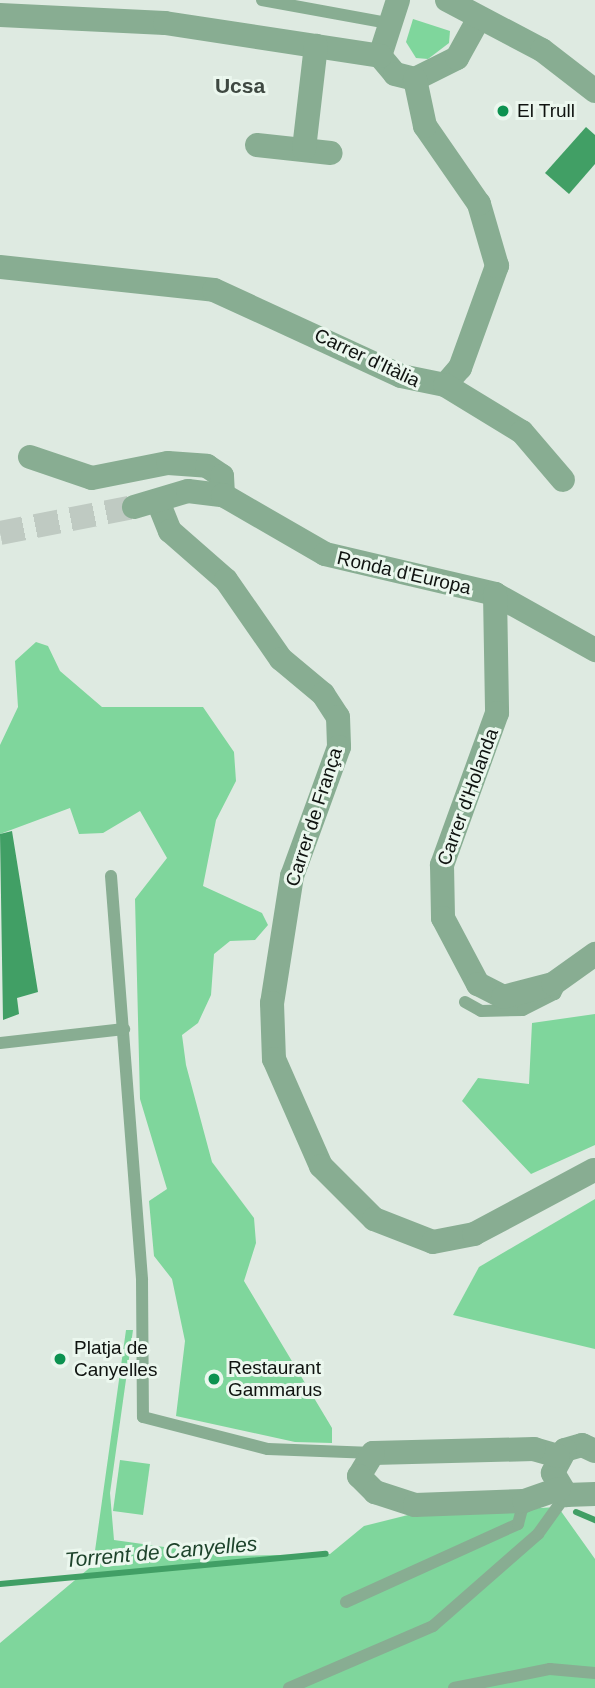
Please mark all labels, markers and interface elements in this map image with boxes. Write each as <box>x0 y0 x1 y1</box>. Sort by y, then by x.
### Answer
district label: Ucsa <box>215 73 265 99</box>
place label: El Trull <box>517 100 575 122</box>
marker: El Trull <box>495 103 511 119</box>
street label: Carrer d'Itàlia <box>311 324 423 392</box>
street label: Ronda d'Europa <box>335 547 473 599</box>
street label: Carrer d'Holanda <box>433 725 503 869</box>
street label: Carrer de França <box>281 745 347 889</box>
place label: Platja de Canyelles <box>74 1337 157 1381</box>
marker: Platja de Canyelles <box>52 1351 68 1367</box>
place label: Restaurant Gammarus <box>228 1357 322 1401</box>
marker: Restaurant Gammarus <box>206 1371 222 1387</box>
water label: Torrent de Canyelles <box>64 1531 258 1573</box>

